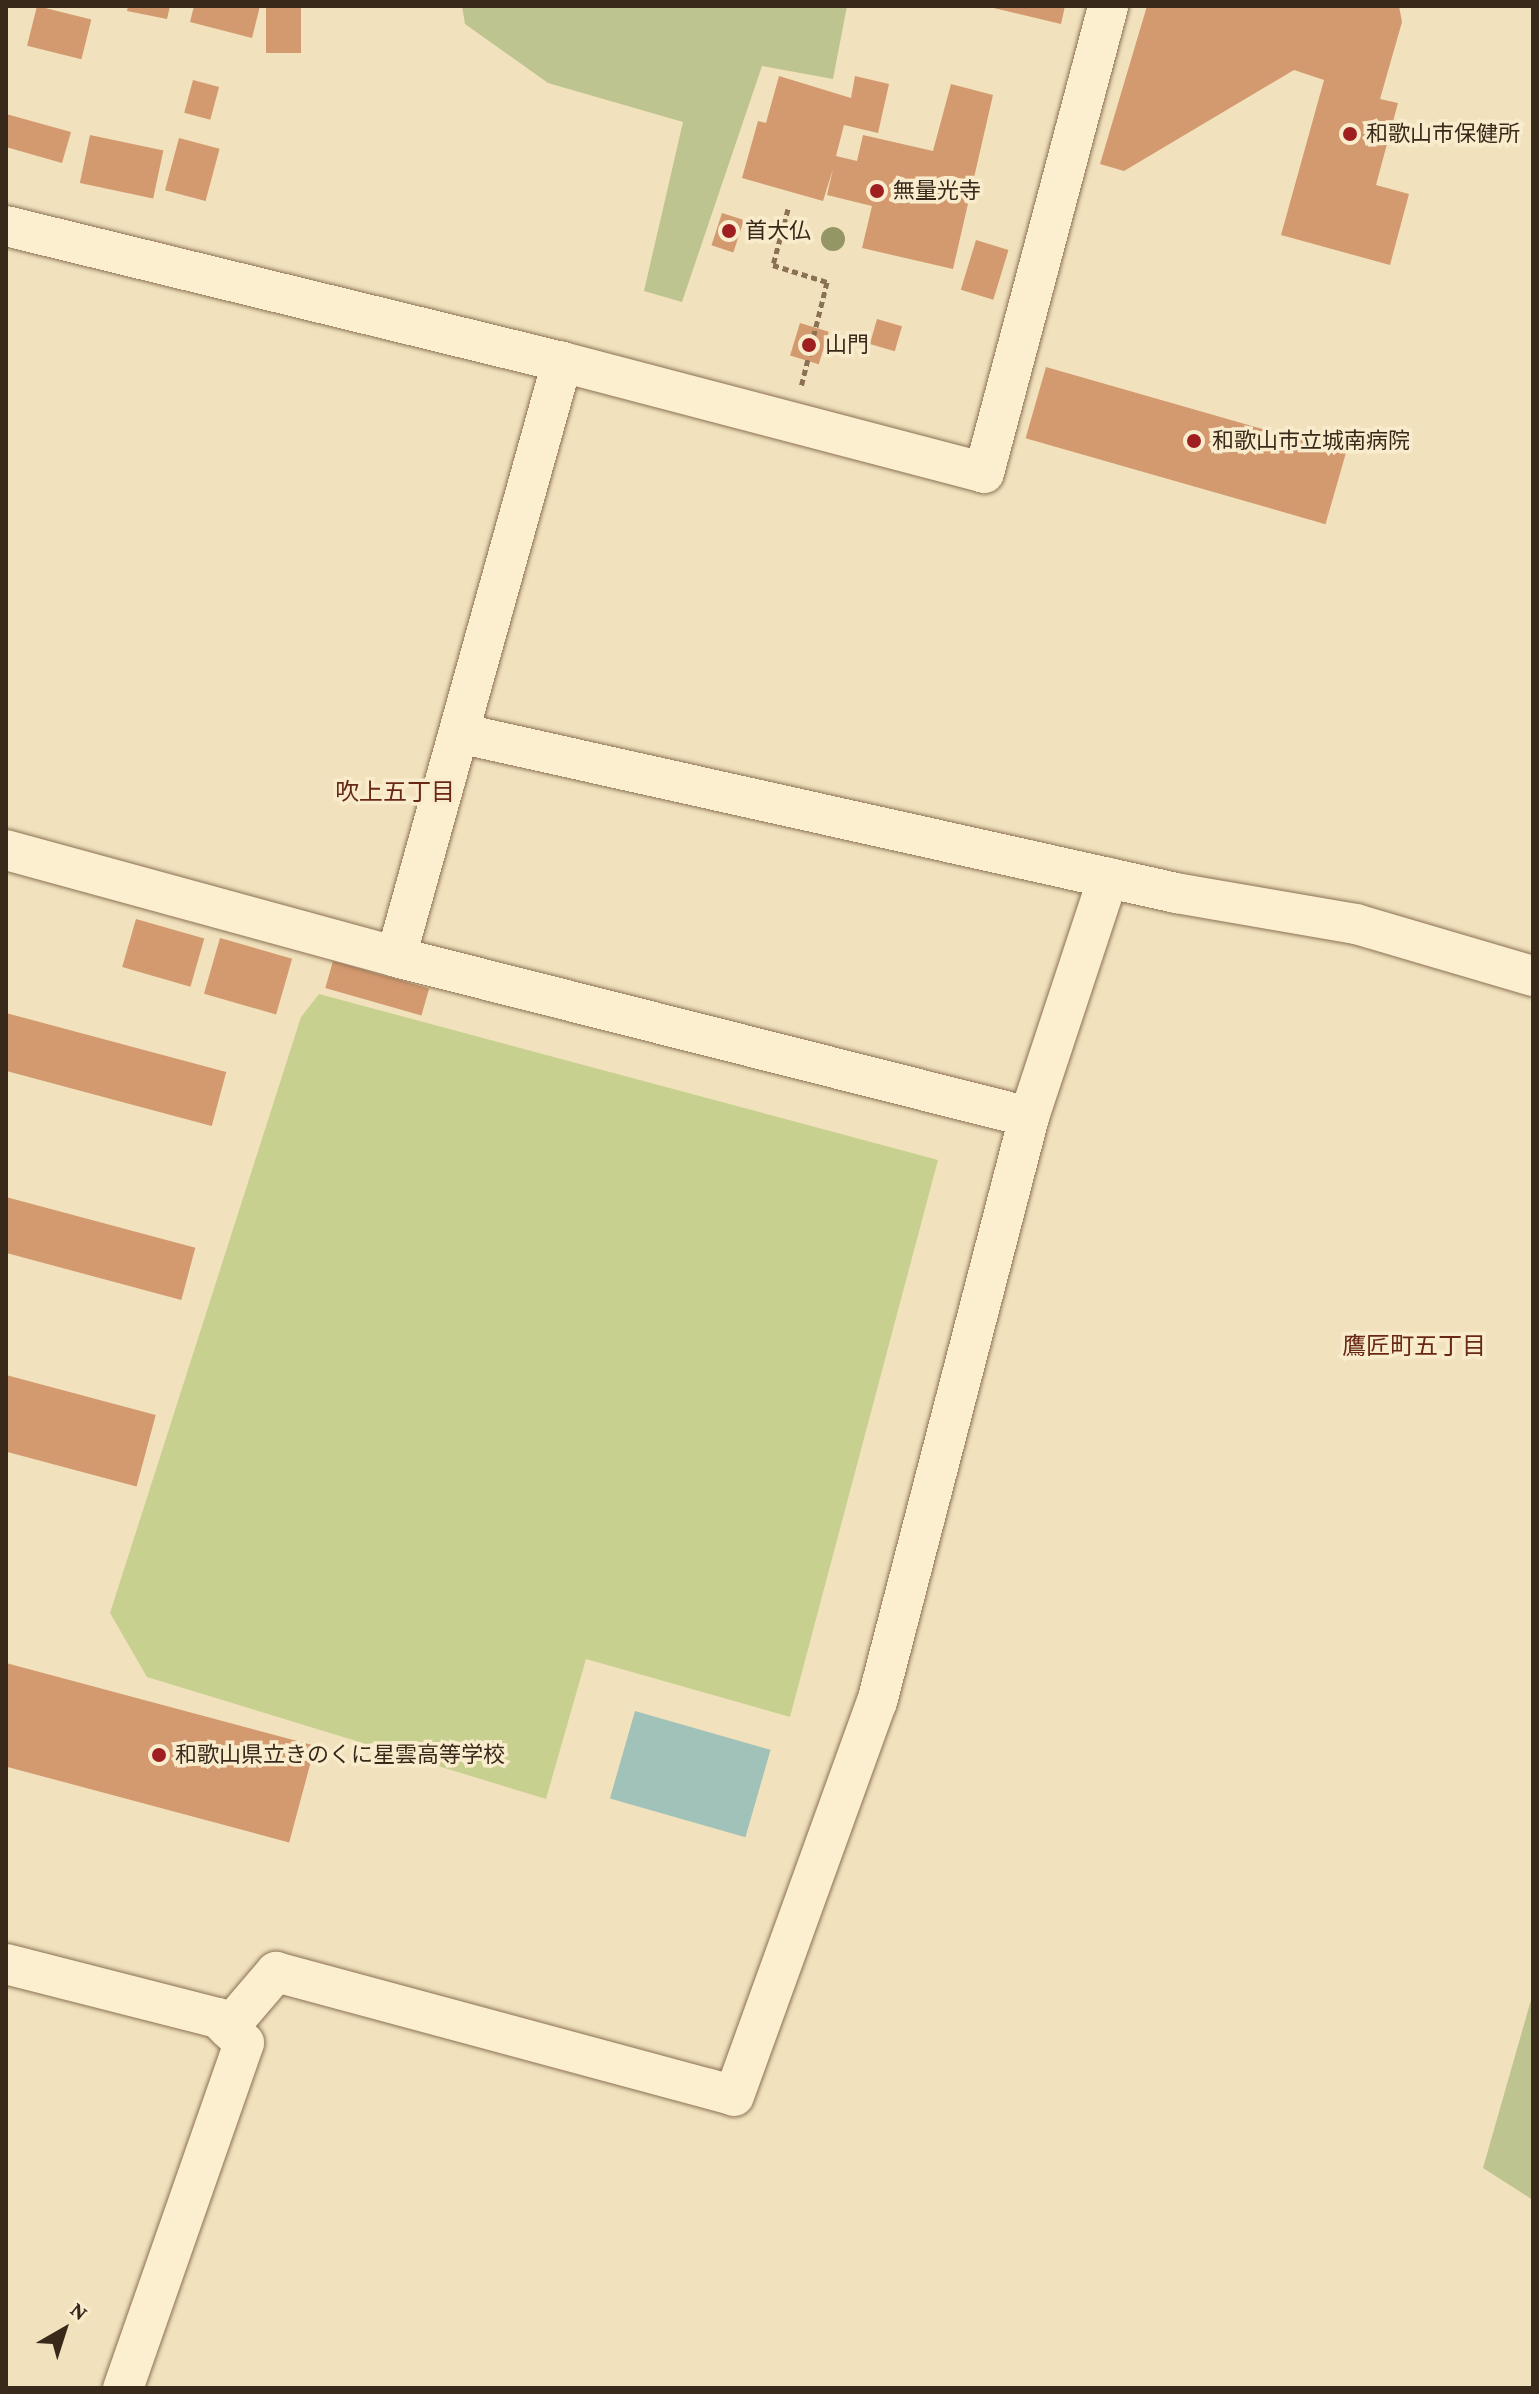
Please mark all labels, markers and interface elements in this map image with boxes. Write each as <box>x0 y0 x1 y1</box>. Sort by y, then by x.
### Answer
place label: 和歌山市保健所 <box>1366 121 1520 147</box>
marker: 和歌山市保健所 <box>1341 125 1359 143</box>
place label: 無量光寺 <box>893 178 981 204</box>
marker: 無量光寺 <box>868 182 886 200</box>
place label: 首大仏 <box>745 218 811 244</box>
marker: 首大仏 <box>720 222 738 240</box>
place label: 山門 <box>825 332 869 358</box>
marker: 山門 <box>800 336 818 354</box>
place label: 和歌山市立城南病院 <box>1212 428 1410 454</box>
marker: 和歌山市立城南病院 <box>1183 430 1205 452</box>
district label: 吹上五丁目 <box>335 778 455 806</box>
district label: 鷹匠町五丁目 <box>1342 1332 1486 1360</box>
place label: 和歌山県立きのくに星雲高等学校 <box>175 1742 505 1768</box>
marker: 和歌山県立きのくに星雲高等学校 <box>150 1746 168 1764</box>
north arrow <box>24 2290 104 2370</box>
text: N <box>66 2297 93 2325</box>

